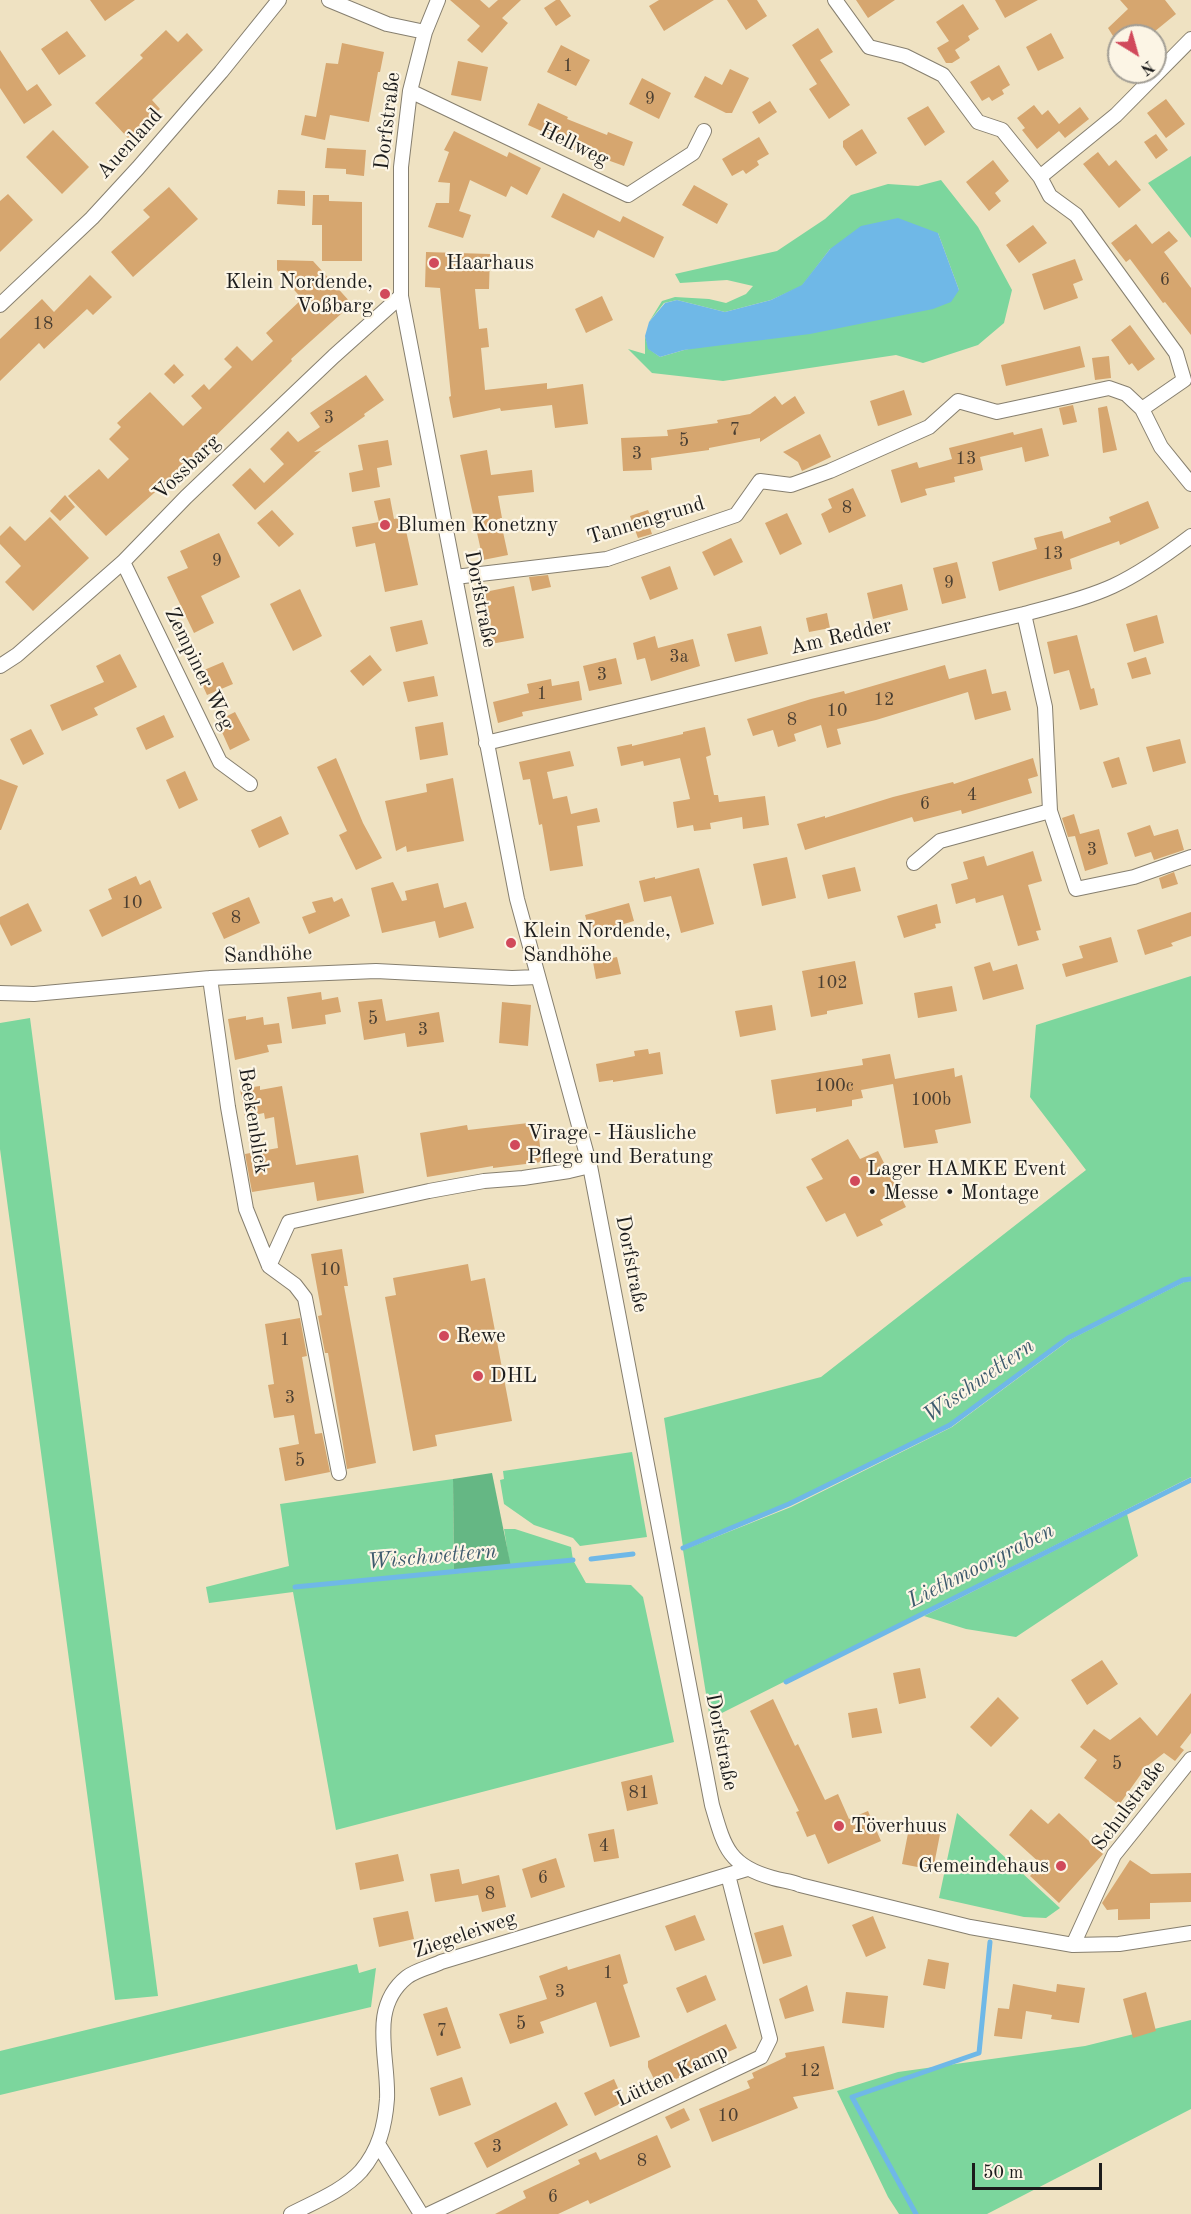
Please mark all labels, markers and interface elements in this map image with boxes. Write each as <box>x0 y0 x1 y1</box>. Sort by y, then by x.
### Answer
north arrow <box>1107 24 1167 84</box>
house number: 1 <box>563 55 573 77</box>
text: N <box>1137 57 1156 77</box>
street label: Dorfstraße <box>369 71 407 171</box>
house number: 9 <box>645 88 655 110</box>
street label: Auenland <box>92 103 168 185</box>
street label: Hellweg <box>535 117 613 173</box>
place label: Haarhaus <box>446 250 534 276</box>
marker: Haarhaus <box>427 256 441 270</box>
place label: Klein Nordende, Voßbarg <box>225 269 373 319</box>
house number: 6 <box>1160 269 1170 291</box>
marker: Klein Nordende, Voßbarg <box>378 287 392 301</box>
house number: 18 <box>33 313 53 335</box>
house number: 3 <box>324 407 334 429</box>
house number: 7 <box>730 419 740 441</box>
street label: Vossbarg <box>148 430 226 506</box>
house number: 5 <box>679 430 689 452</box>
house number: 3 <box>632 443 642 465</box>
house number: 13 <box>956 448 976 470</box>
street label: Tannengrund <box>584 491 708 551</box>
house number: 8 <box>842 497 852 519</box>
place label: Blumen Konetzny <box>397 512 558 538</box>
marker: Blumen Konetzny <box>378 518 392 532</box>
house number: 13 <box>1043 543 1063 565</box>
street label: Dorfstraße <box>458 548 502 650</box>
house number: 9 <box>212 550 222 572</box>
house number: 9 <box>944 572 954 594</box>
street label: Zempiner Weg <box>158 603 240 735</box>
street label: Am Redder <box>788 613 894 661</box>
house number: 3a <box>669 646 689 668</box>
house number: 3 <box>597 664 607 686</box>
house number: 1 <box>537 683 547 705</box>
house number: 12 <box>874 689 894 711</box>
house number: 10 <box>827 700 847 722</box>
house number: 8 <box>787 709 797 731</box>
house number: 4 <box>967 784 977 806</box>
house number: 6 <box>920 793 930 815</box>
house number: 3 <box>1087 839 1097 861</box>
house number: 10 <box>122 892 142 914</box>
house number: 8 <box>231 907 241 929</box>
place label: Klein Nordende, Sandhöhe <box>523 918 671 968</box>
marker: Klein Nordende, Sandhöhe <box>504 936 518 950</box>
street label: Sandhöhe <box>223 941 313 969</box>
house number: 102 <box>816 972 848 994</box>
house number: 5 <box>368 1008 378 1030</box>
house number: 3 <box>418 1019 428 1041</box>
street label: Beekenblick <box>232 1066 274 1176</box>
house number: 100c <box>814 1075 854 1097</box>
house number: 100b <box>911 1089 951 1111</box>
place label: Virage - Häusliche Pflege und Beratung <box>527 1120 713 1170</box>
marker: Virage - Häusliche Pflege und Beratung <box>508 1138 522 1152</box>
place label: Lager HAMKE Event • Messe • Montage <box>867 1156 1066 1206</box>
marker: Lager HAMKE Event • Messe • Montage <box>848 1174 862 1188</box>
street label: Dorfstraße <box>609 1213 653 1315</box>
house number: 10 <box>320 1259 340 1281</box>
place label: Rewe <box>456 1323 506 1349</box>
house number: 1 <box>280 1329 290 1351</box>
marker: Rewe <box>437 1329 451 1343</box>
water label: Wischwettern <box>918 1333 1040 1429</box>
place label: DHL <box>490 1363 537 1389</box>
marker: DHL <box>471 1369 485 1383</box>
house number: 3 <box>285 1387 295 1409</box>
house number: 5 <box>295 1450 305 1472</box>
water label: Liethmoorgraben <box>903 1518 1059 1614</box>
water label: Wischwettern <box>366 1538 498 1576</box>
street label: Dorfstraße <box>699 1691 743 1793</box>
house number: 5 <box>1112 1753 1122 1775</box>
street label: Schulstraße <box>1087 1756 1171 1856</box>
house number: 81 <box>629 1782 649 1804</box>
place label: Töverhuus <box>851 1813 947 1839</box>
marker: Töverhuus <box>832 1819 846 1833</box>
house number: 4 <box>599 1835 609 1857</box>
place label: Gemeindehaus <box>918 1853 1049 1879</box>
marker: Gemeindehaus <box>1054 1859 1068 1873</box>
house number: 6 <box>538 1867 548 1889</box>
house number: 8 <box>485 1883 495 1905</box>
street label: Ziegeleiweg <box>410 1906 520 1964</box>
house number: 1 <box>603 1962 613 1984</box>
house number: 3 <box>555 1981 565 2003</box>
house number: 5 <box>516 2013 526 2035</box>
house number: 7 <box>437 2020 447 2042</box>
street label: Lütten Kamp <box>612 2039 732 2113</box>
house number: 12 <box>800 2060 820 2082</box>
house number: 10 <box>718 2105 738 2127</box>
house number: 3 <box>492 2136 502 2158</box>
house number: 8 <box>637 2150 647 2172</box>
scale bar <box>975 2151 1106 2189</box>
text: 50 m <box>983 2164 1023 2182</box>
house number: 6 <box>548 2186 558 2208</box>

